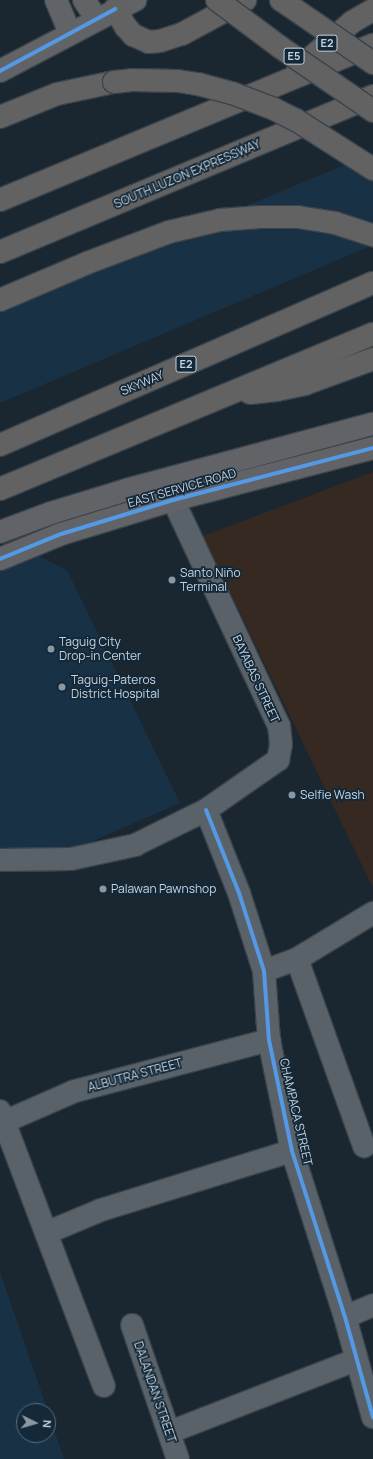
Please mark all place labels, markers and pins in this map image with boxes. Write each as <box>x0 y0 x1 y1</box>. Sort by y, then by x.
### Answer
place label: Santo Niño Terminal <box>180 566 240 594</box>
marker: Santo Niño Terminal <box>167 575 177 585</box>
place label: Taguig City Drop-in Center <box>59 635 141 663</box>
marker: Taguig City Drop-in Center <box>46 644 56 654</box>
place label: Taguig-Pateros District Hospital <box>71 673 160 701</box>
marker: Taguig-Pateros District Hospital <box>56 681 68 693</box>
place label: Selfie Wash <box>300 788 365 802</box>
marker: Selfie Wash <box>287 790 297 800</box>
place label: Palawan Pawnshop <box>111 882 216 896</box>
marker: Palawan Pawnshop <box>98 884 108 894</box>

